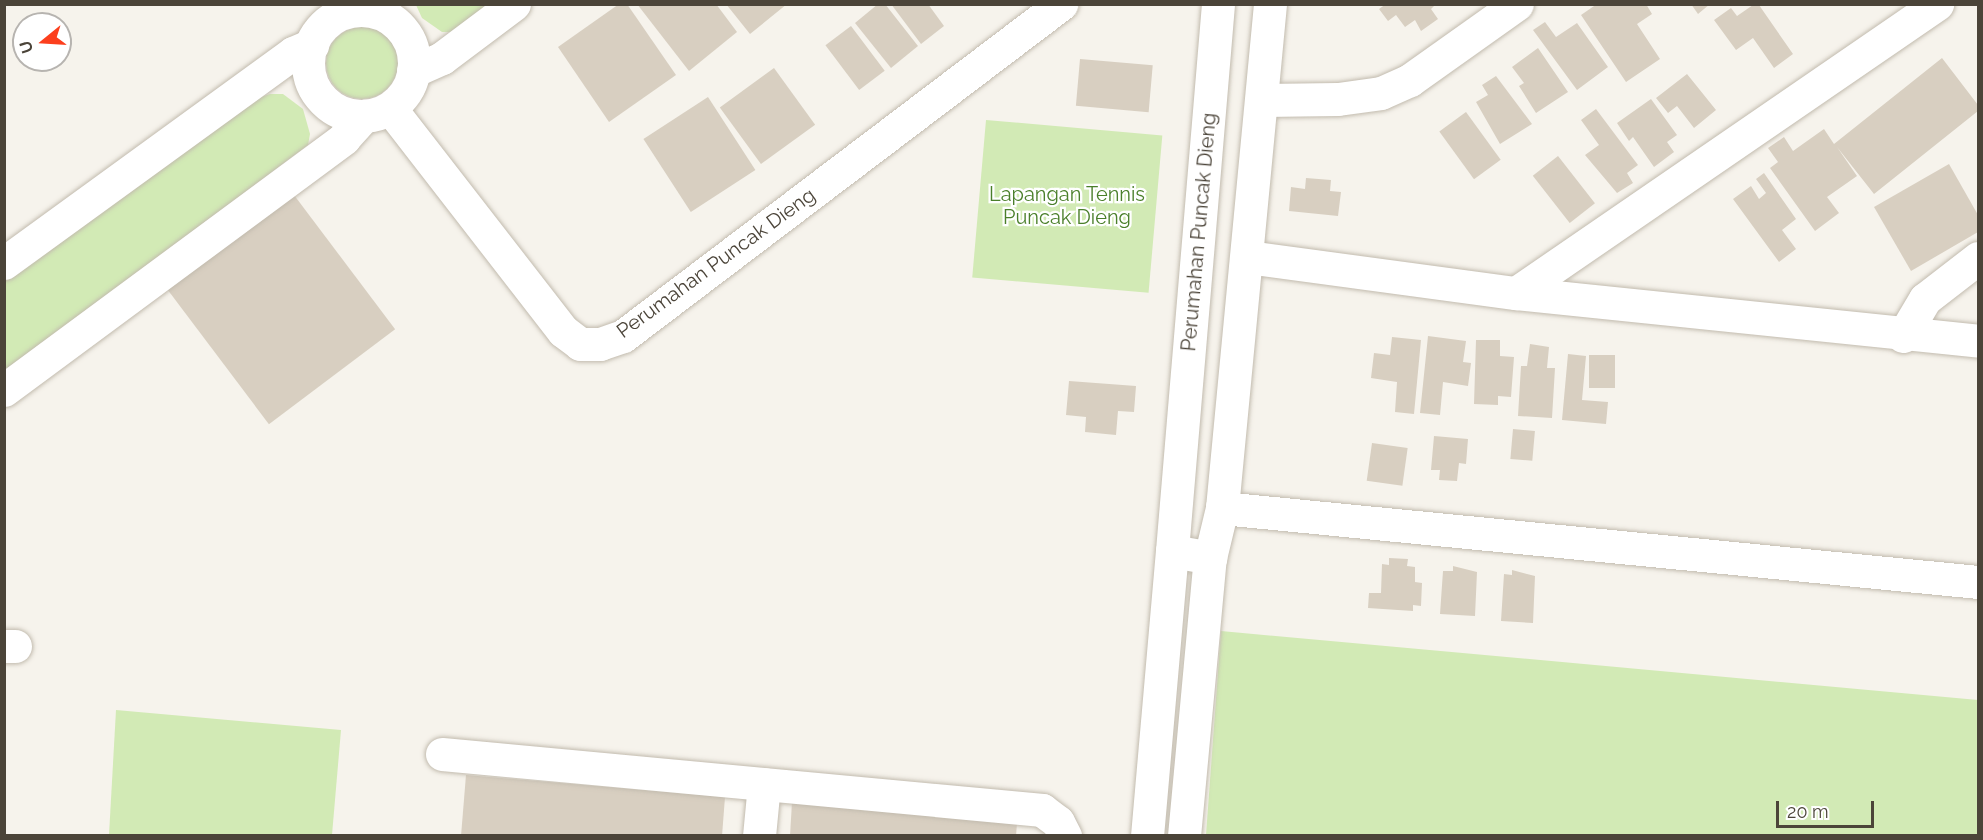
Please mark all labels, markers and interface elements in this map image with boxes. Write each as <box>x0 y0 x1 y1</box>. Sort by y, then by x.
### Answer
north arrow <box>12 12 72 72</box>
text: U <box>15 38 37 56</box>
street label: Perumahan Puncak Dieng <box>1177 112 1221 352</box>
street label: Perumahan Puncak Dieng <box>612 183 820 343</box>
park label: Lapangan Tennis Puncak Dieng <box>989 183 1145 230</box>
scale bar <box>1779 789 1876 827</box>
text: 20 m <box>1787 801 1829 822</box>

